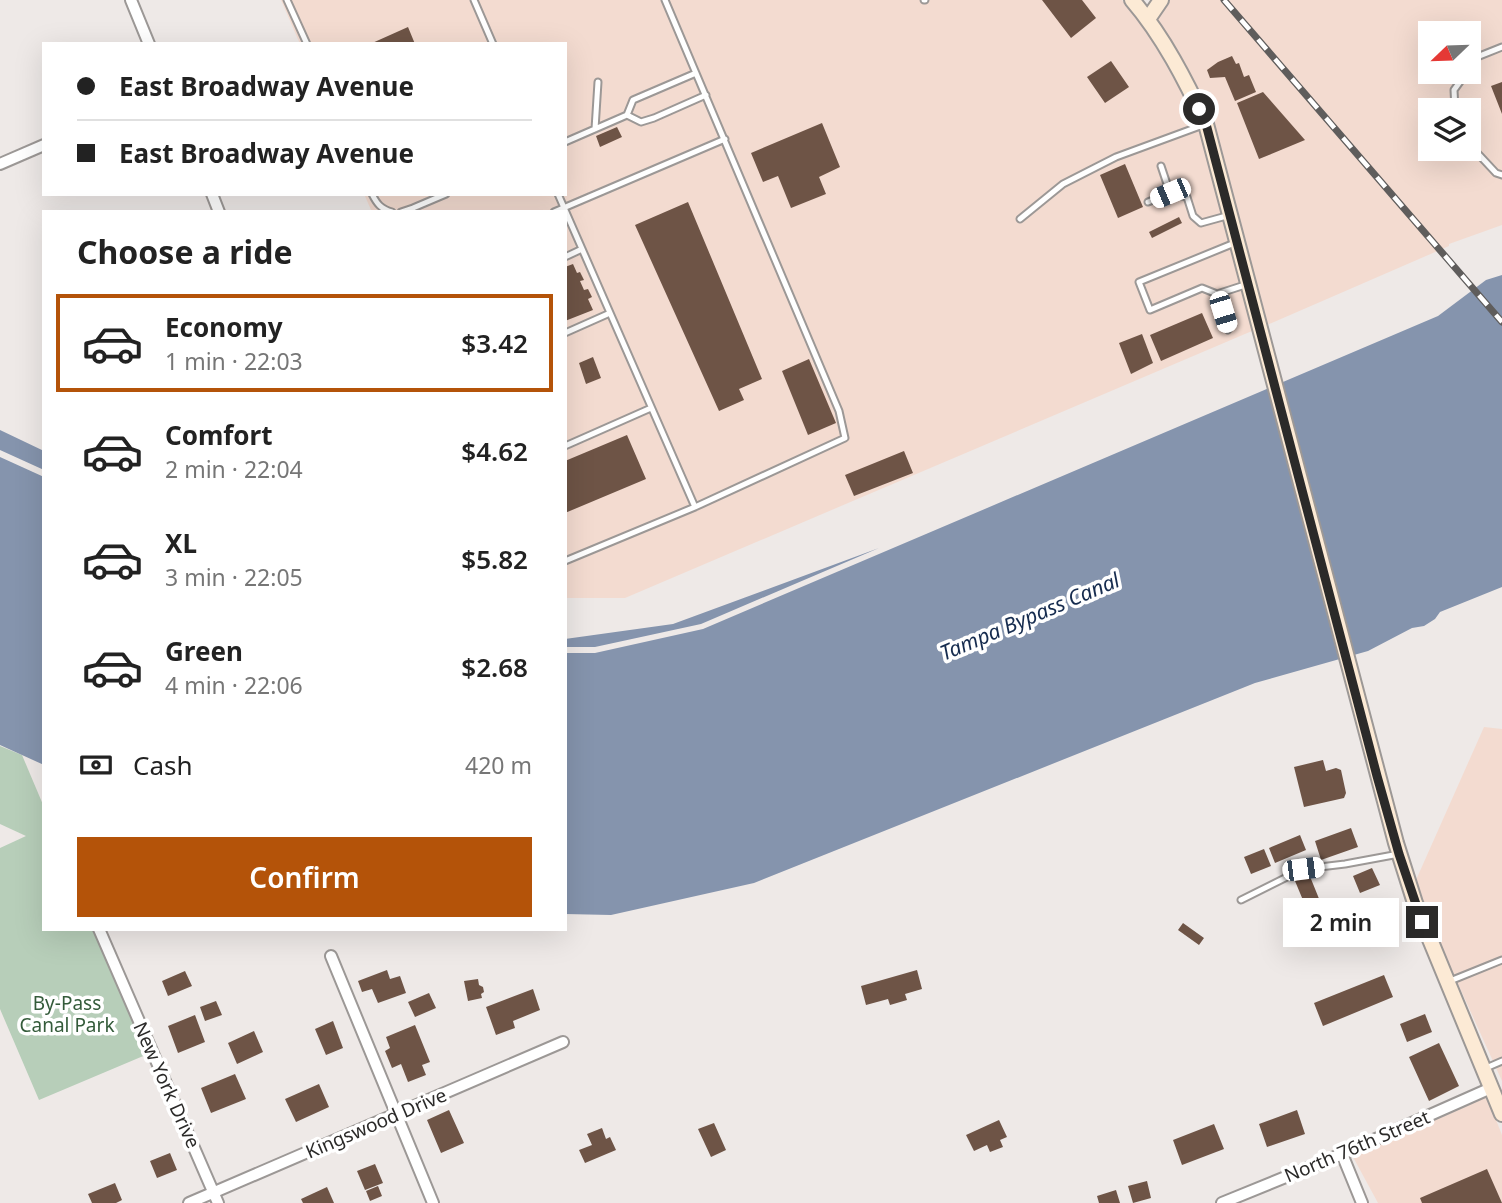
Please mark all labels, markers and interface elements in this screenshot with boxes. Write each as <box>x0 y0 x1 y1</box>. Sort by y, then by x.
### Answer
north arrow <box>1418 21 1480 84</box>
map controls <box>1418 21 1481 161</box>
text: East Broadway Avenue <box>119 68 414 104</box>
route start <box>1183 93 1215 125</box>
button: layers <box>1418 98 1481 161</box>
text: East Broadway Avenue <box>119 135 414 171</box>
car <box>1147 175 1194 211</box>
text: Choose a ride <box>77 230 293 273</box>
car <box>1207 289 1240 335</box>
text: Economy <box>165 309 283 345</box>
icon: car <box>81 312 144 375</box>
text: $3.42 <box>461 325 528 361</box>
text: 1 min · 22:03 <box>165 345 303 377</box>
text: Comfort <box>165 417 273 453</box>
icon: car <box>81 420 144 483</box>
text: $4.62 <box>461 433 528 469</box>
text: 2 min · 22:04 <box>165 453 303 485</box>
text: XL <box>165 525 197 561</box>
icon: car <box>81 528 144 591</box>
text: $5.82 <box>461 541 528 577</box>
text: 3 min · 22:05 <box>165 561 303 593</box>
water label: Tampa Bypass Canal <box>936 565 1124 667</box>
text: Green <box>165 633 243 669</box>
icon: car <box>81 636 144 699</box>
text: $2.68 <box>461 649 528 685</box>
text: 4 min · 22:06 <box>165 669 303 701</box>
icon: cash <box>77 746 115 784</box>
text: Cash <box>133 747 193 783</box>
text: 420 m <box>465 749 532 781</box>
button: Confirm <box>77 837 532 917</box>
car <box>1281 856 1326 882</box>
callout: 2 min <box>1282 898 1398 946</box>
text: 2 min <box>1310 906 1372 938</box>
route end <box>1406 906 1438 938</box>
park label: By-Pass Canal Park <box>19 990 115 1038</box>
street label: New York Drive <box>127 1018 207 1152</box>
street label: Kingswood Drive <box>302 1082 450 1164</box>
street label: North 76th Street <box>1280 1104 1434 1188</box>

